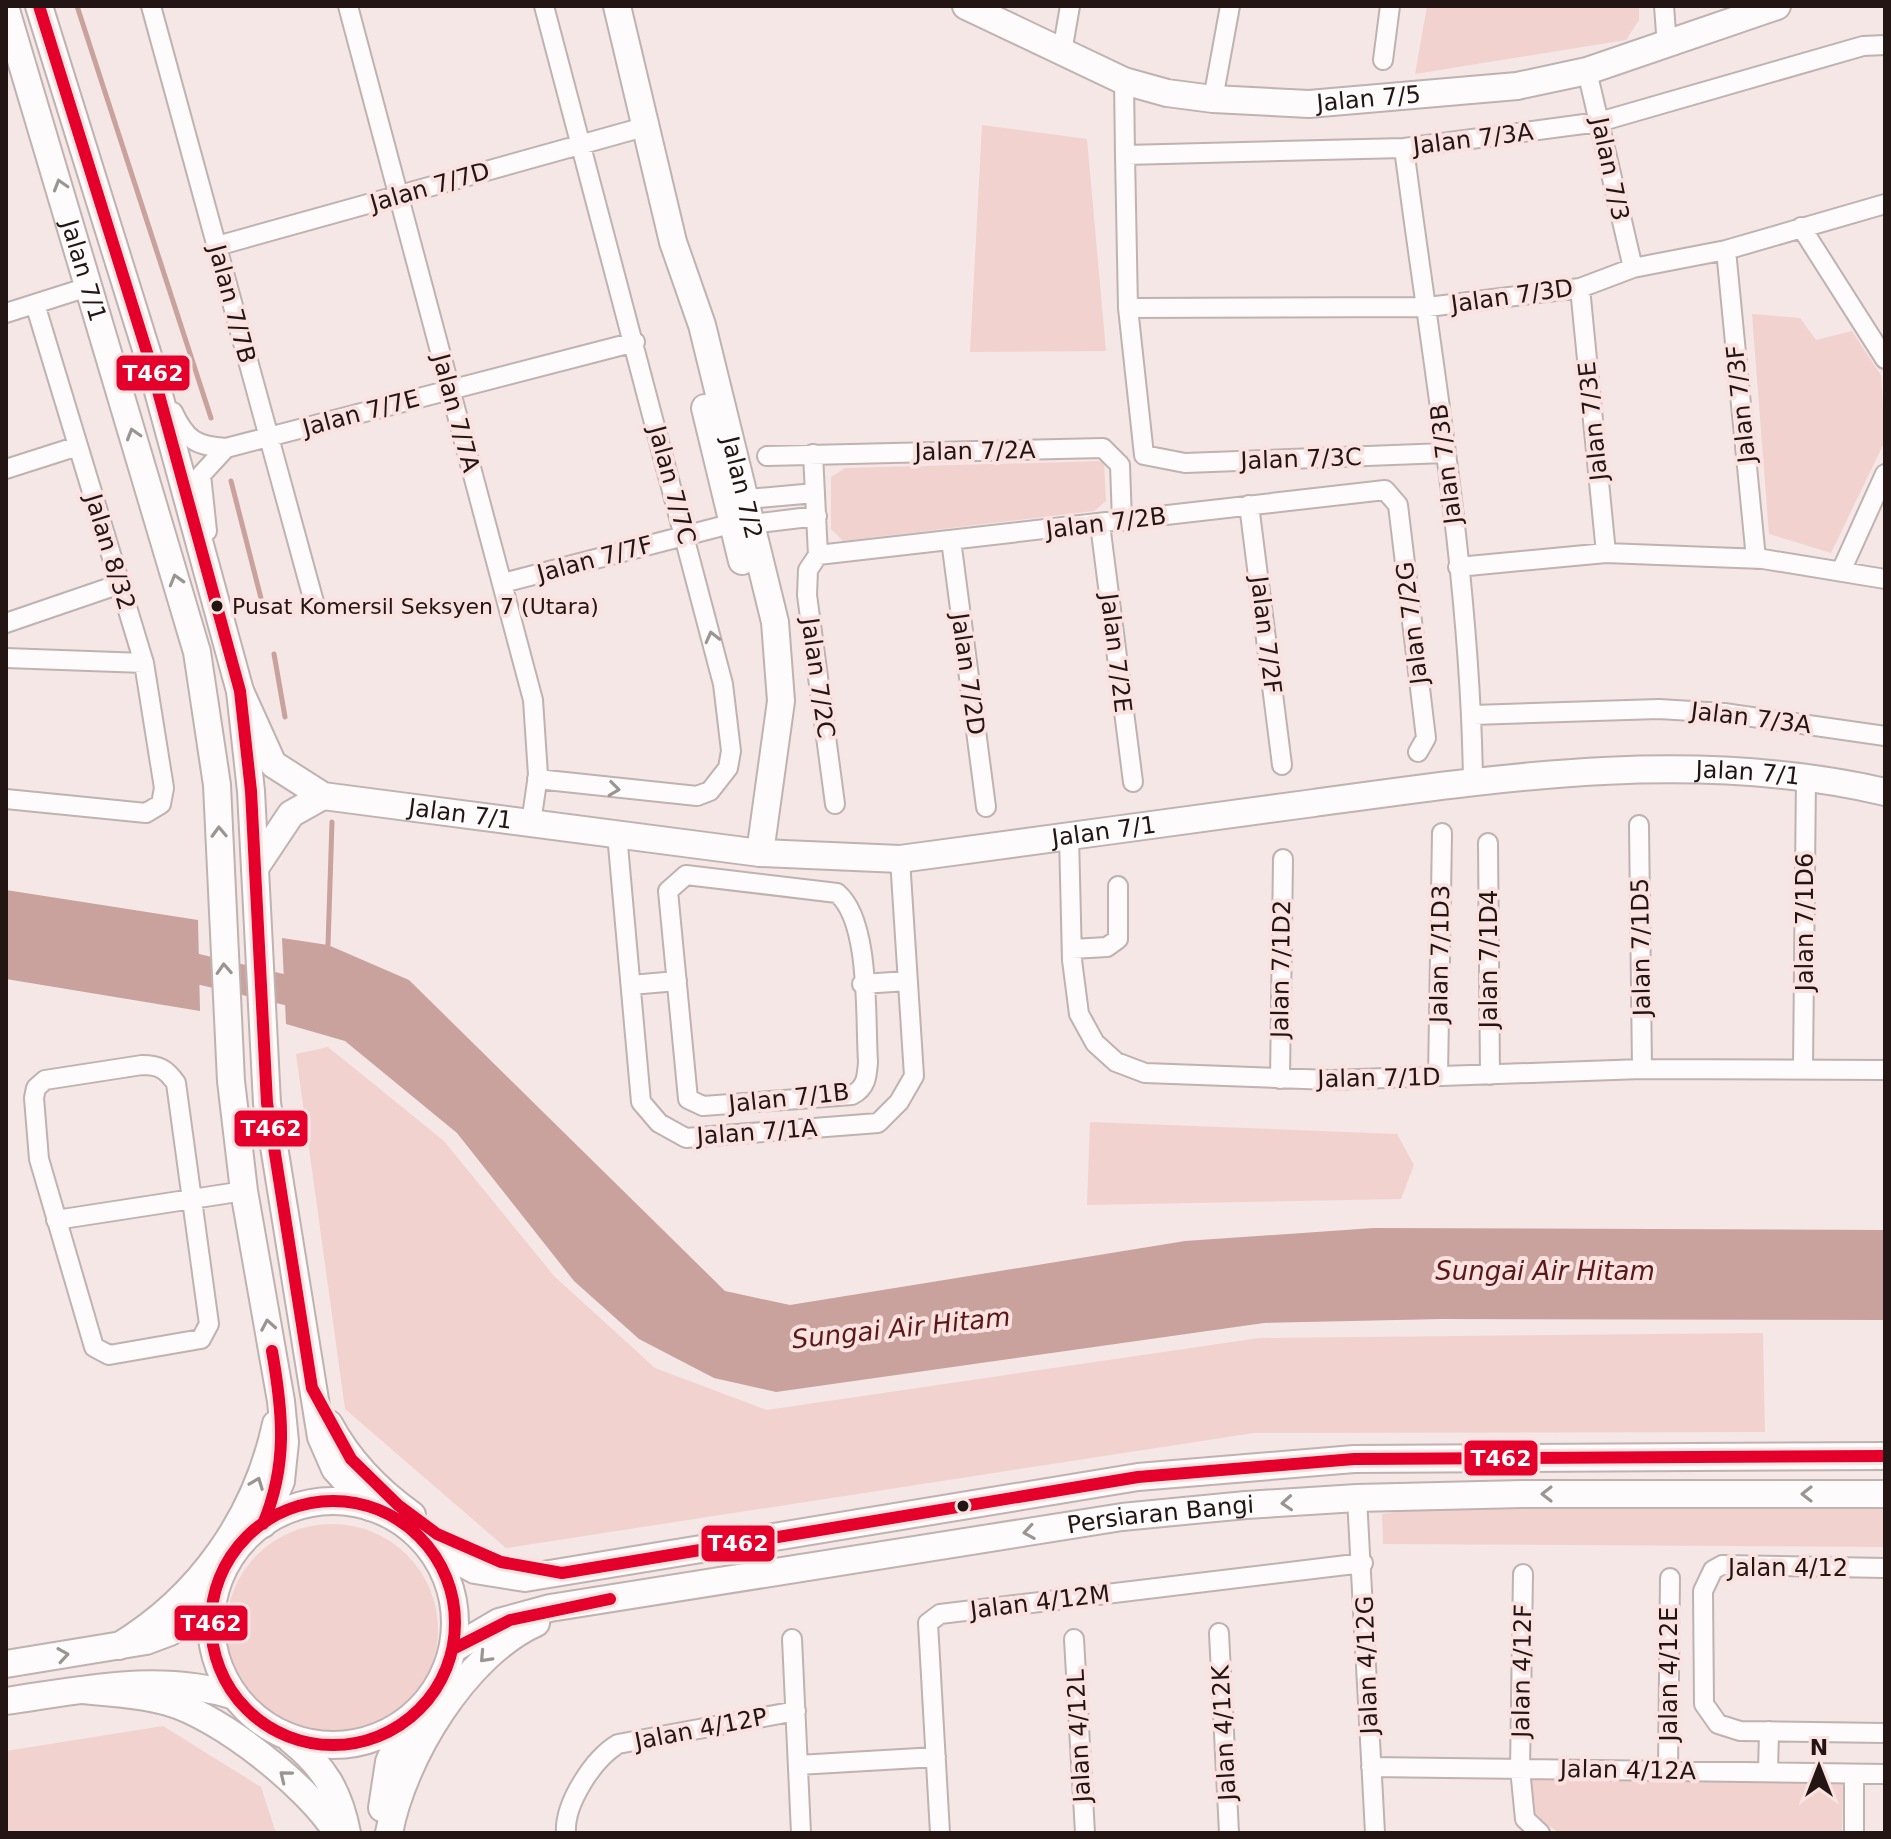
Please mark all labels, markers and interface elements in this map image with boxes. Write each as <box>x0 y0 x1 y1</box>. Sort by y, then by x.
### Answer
street label: Jalan 7/5 <box>1313 80 1422 117</box>
street label: Jalan 7/3 <box>1585 113 1635 223</box>
street label: Jalan 7/3A <box>1409 118 1535 161</box>
street label: Jalan 7/7D <box>365 157 493 218</box>
one-way arrow <box>53 179 69 193</box>
street label: Jalan 7/1 <box>55 215 112 325</box>
street label: Jalan 7/7B <box>202 240 261 366</box>
street label: Jalan 7/3D <box>1447 274 1575 319</box>
street label: Jalan 7/3F <box>1721 344 1761 466</box>
street label: Jalan 7/7A <box>426 349 485 476</box>
line badge: T462 <box>115 354 191 392</box>
street label: Jalan 7/3E <box>1573 360 1613 484</box>
text: T462 <box>123 361 183 386</box>
street label: Jalan 7/7E <box>298 384 422 443</box>
street label: Jalan 7/3B <box>1425 402 1468 528</box>
street label: Jalan 7/7C <box>642 421 701 547</box>
one-way arrow <box>126 427 142 441</box>
street label: Jalan 7/2 <box>715 432 768 542</box>
street label: Jalan 7/2A <box>912 436 1036 466</box>
street label: Jalan 7/3C <box>1238 443 1362 475</box>
street label: Jalan 8/32 <box>78 489 141 613</box>
street label: Jalan 7/2B <box>1042 502 1168 545</box>
street label: Jalan 7/7F <box>532 530 656 588</box>
street label: Jalan 7/2G <box>1391 560 1434 688</box>
street label: Jalan 7/2F <box>1245 573 1287 695</box>
one-way arrow <box>169 574 185 588</box>
street label: Jalan 7/2E <box>1095 590 1137 714</box>
place label: Pusat Komersil Seksyen 7 (Utara) <box>232 594 599 619</box>
marker: Pusat Komersil Seksyen 7 (Utara) <box>209 598 225 614</box>
street label: Jalan 7/2D <box>945 609 990 737</box>
street label: Jalan 7/2C <box>795 614 840 740</box>
one-way arrow <box>704 631 721 644</box>
street label: Jalan 7/3A <box>1687 696 1813 739</box>
street label: Jalan 7/1 <box>1693 755 1802 791</box>
one-way arrow <box>608 781 621 798</box>
street label: Jalan 7/1 <box>405 793 514 835</box>
street label: Jalan 7/1 <box>1048 811 1158 853</box>
one-way arrow <box>211 825 228 838</box>
street label: Jalan 7/1D6 <box>1791 853 1819 993</box>
street label: Jalan 7/1D5 <box>1626 878 1656 1018</box>
street label: Jalan 7/1D3 <box>1425 885 1455 1025</box>
street label: Jalan 7/1D4 <box>1475 890 1503 1030</box>
street label: Jalan 7/1D2 <box>1266 900 1296 1040</box>
one-way arrow <box>216 962 233 975</box>
street label: Jalan 7/1D <box>1315 1063 1441 1093</box>
street label: Jalan 7/1B <box>725 1078 851 1118</box>
line badge: T462 <box>233 1109 309 1148</box>
street label: Jalan 7/1A <box>694 1114 819 1150</box>
text: T462 <box>241 1116 301 1141</box>
water label: Sungai Air Hitam <box>1435 1256 1655 1286</box>
water label: Sungai Air Hitam <box>790 1302 1012 1354</box>
one-way arrow <box>260 1318 277 1331</box>
line badge: T462 <box>1463 1439 1539 1477</box>
text: T462 <box>1471 1446 1531 1471</box>
one-way arrow <box>247 1477 264 1491</box>
one-way arrow <box>1540 1485 1553 1503</box>
one-way arrow <box>1800 1485 1813 1503</box>
street label: Persiaran Bangi <box>1065 1491 1255 1540</box>
one-way arrow <box>1280 1494 1293 1511</box>
unlabelled marker <box>955 1498 971 1514</box>
one-way arrow <box>1022 1523 1036 1540</box>
line badge: T462 <box>700 1524 776 1563</box>
text: T462 <box>708 1531 768 1556</box>
street label: Jalan 4/12 <box>1726 1554 1848 1582</box>
street label: Jalan 4/12M <box>967 1580 1111 1625</box>
street label: Jalan 4/12G <box>1351 1595 1383 1737</box>
line badge: T462 <box>173 1604 249 1642</box>
street label: Jalan 4/12F <box>1507 1604 1537 1740</box>
street label: Jalan 4/12E <box>1655 1606 1683 1744</box>
text: T462 <box>181 1611 241 1636</box>
one-way arrow <box>56 1647 69 1664</box>
one-way arrow <box>479 1648 494 1662</box>
street label: Jalan 4/12K <box>1206 1663 1242 1803</box>
street label: Jalan 4/12L <box>1061 1668 1097 1805</box>
street label: Jalan 4/12P <box>630 1702 770 1756</box>
north arrow <box>1779 1727 1859 1807</box>
text: N <box>1810 1735 1828 1760</box>
street label: Jalan 4/12A <box>1558 1755 1697 1785</box>
one-way arrow <box>279 1771 294 1785</box>

